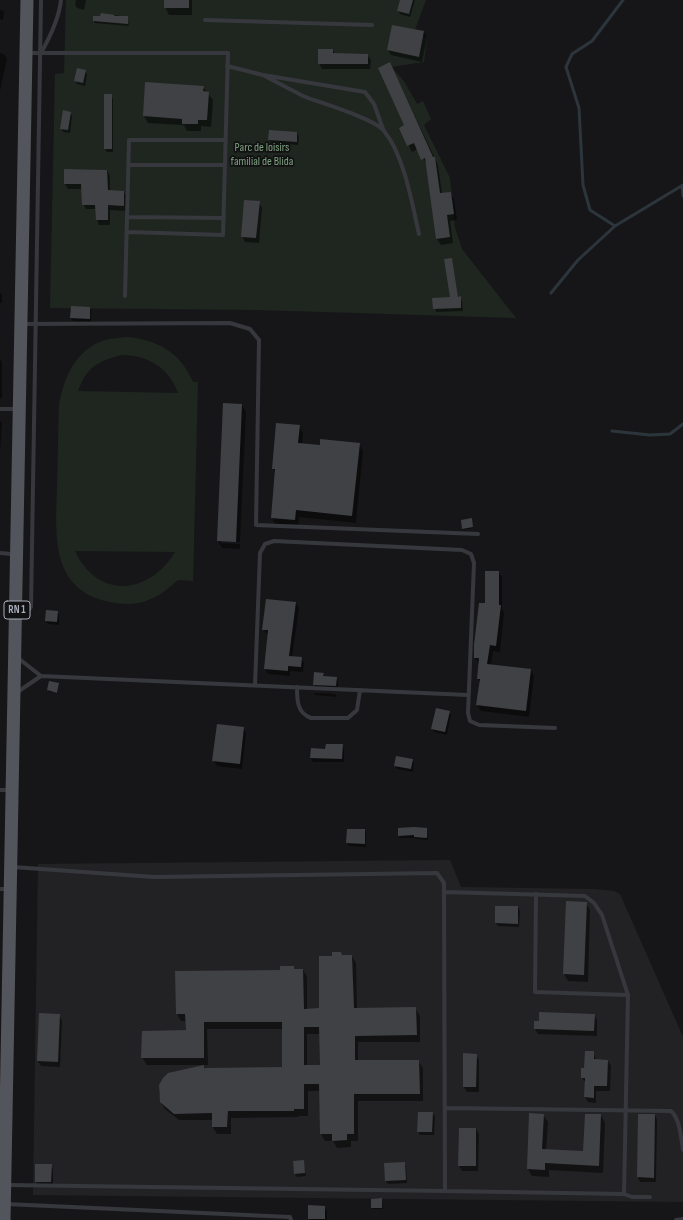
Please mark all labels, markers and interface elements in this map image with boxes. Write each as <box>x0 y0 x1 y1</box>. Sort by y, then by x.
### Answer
park label: Parc de loisirs familial de Blida <box>231 141 293 169</box>
road number: RN 1 <box>4 601 30 619</box>

